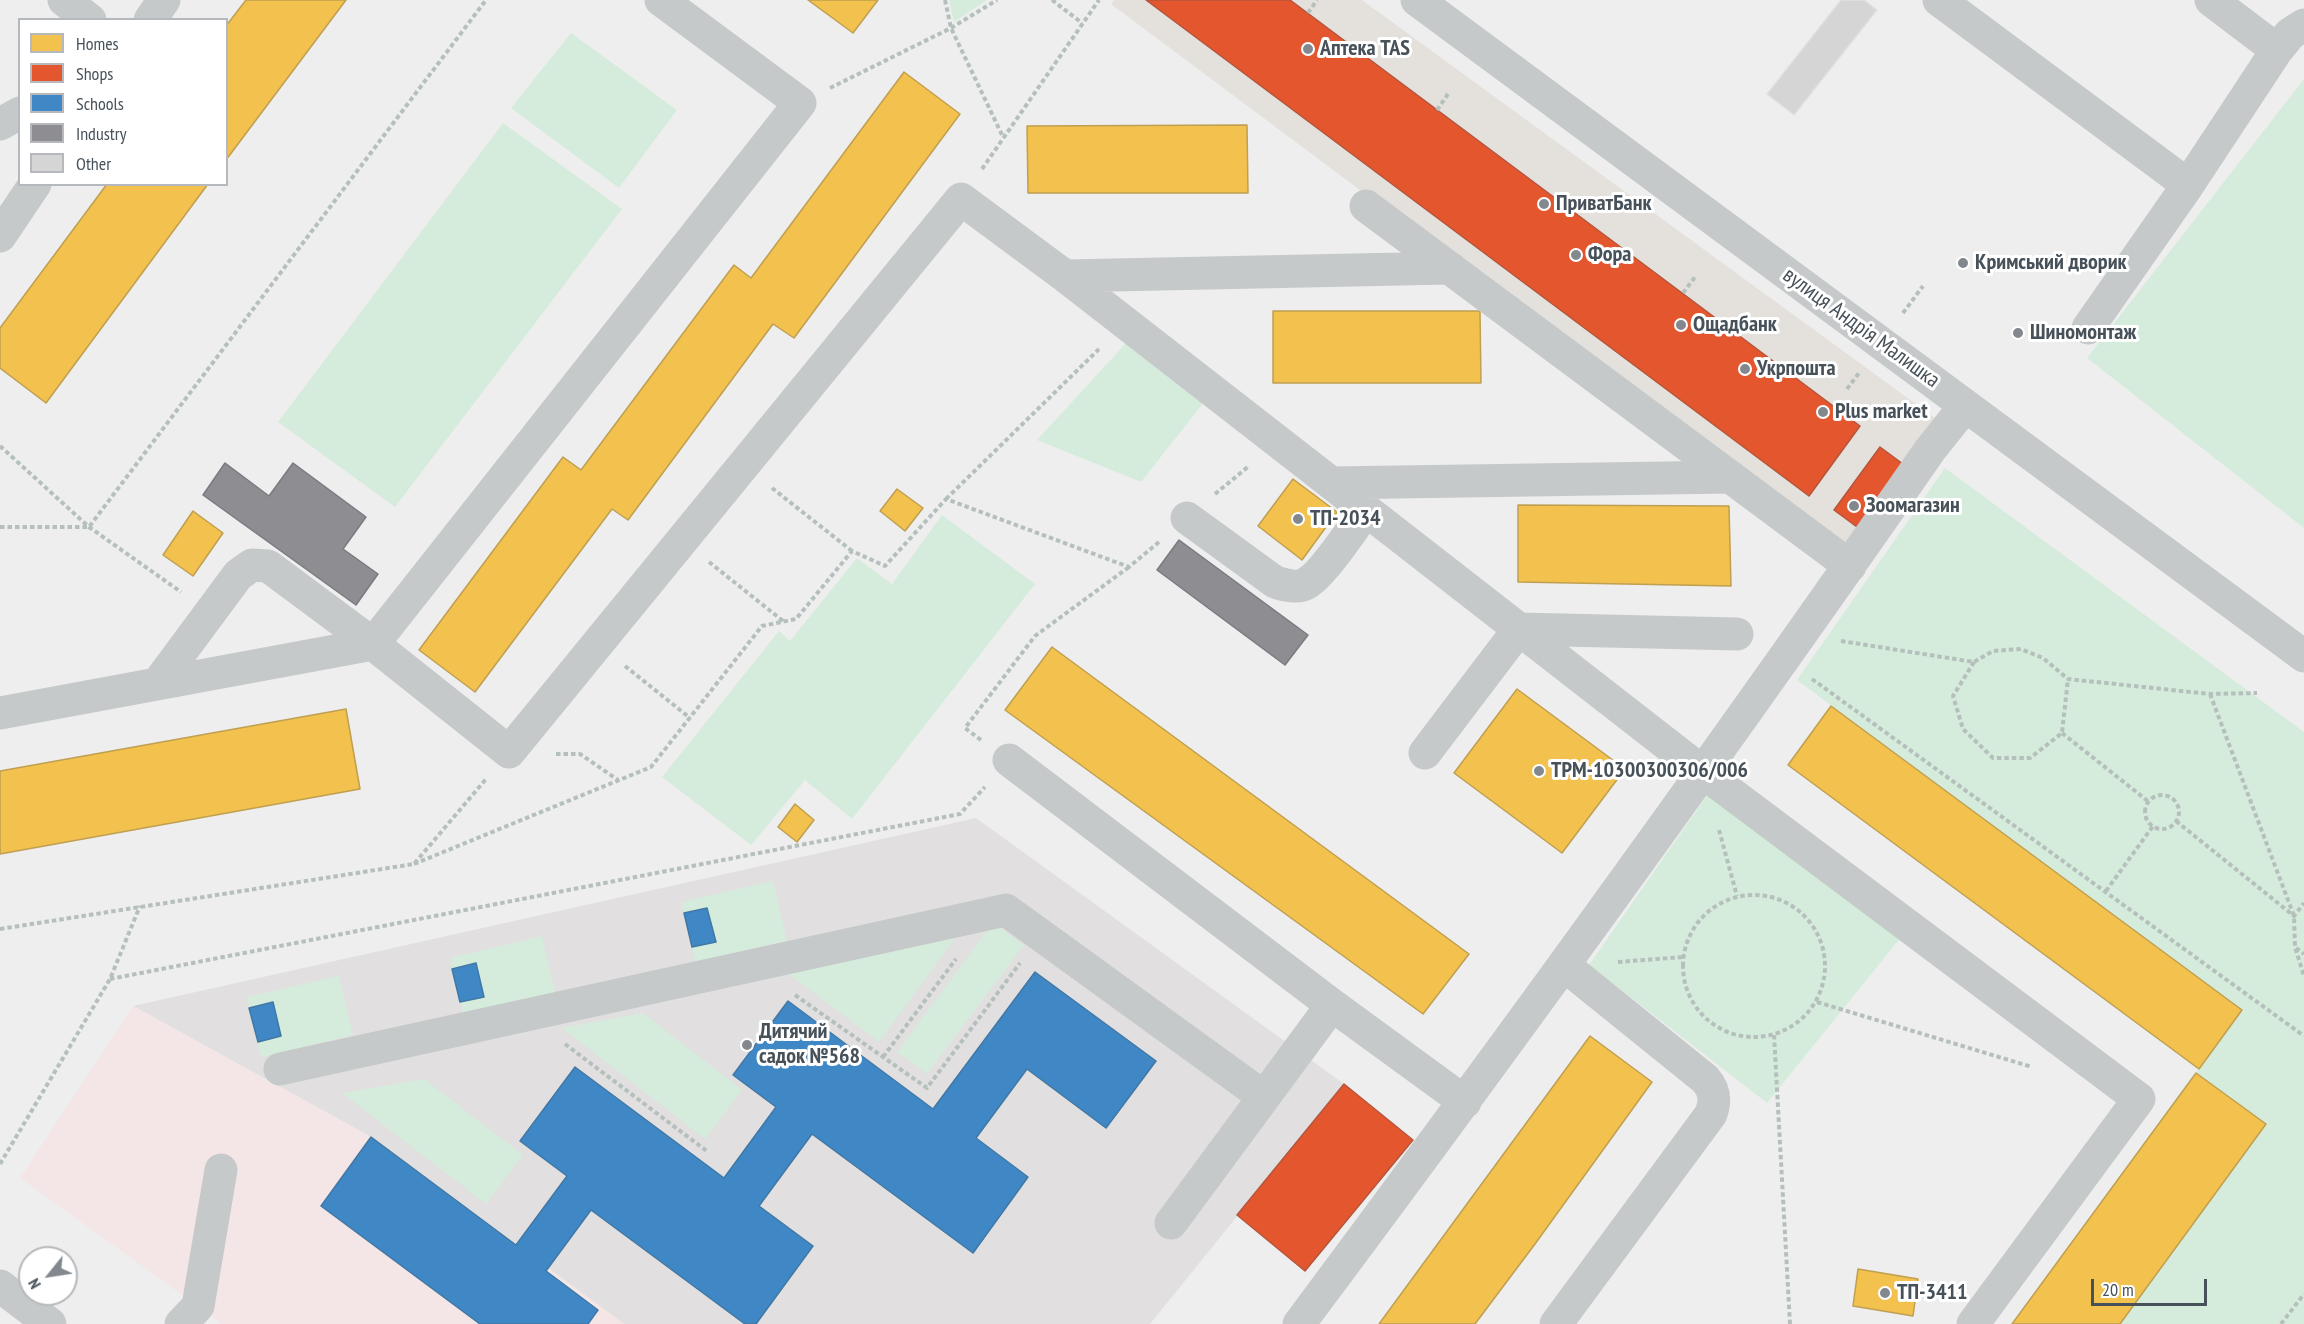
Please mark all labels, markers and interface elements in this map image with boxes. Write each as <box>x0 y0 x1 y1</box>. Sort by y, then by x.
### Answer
legend <box>18 18 228 186</box>
text: Homes <box>76 32 119 55</box>
place label: Аптека TAS <box>1320 36 1410 62</box>
marker: Аптека TAS <box>1301 42 1315 56</box>
text: Shops <box>76 62 113 85</box>
text: Schools <box>76 92 124 115</box>
text: Industry <box>76 122 126 145</box>
text: Other <box>76 152 111 175</box>
place label: ПриватБанк <box>1556 191 1651 217</box>
marker: ПриватБанк <box>1537 197 1551 211</box>
place label: Фора <box>1588 242 1631 268</box>
marker: Фора <box>1569 248 1583 262</box>
place label: Кримський дворик <box>1975 250 2127 276</box>
marker: Кримський дворик <box>1956 256 1970 270</box>
street label: вулиця Андрія Малишка <box>1777 262 1945 394</box>
place label: Ощадбанк <box>1693 312 1777 338</box>
marker: Ощадбанк <box>1674 318 1688 332</box>
place label: Шиномонтаж <box>2030 320 2136 346</box>
marker: Шиномонтаж <box>2011 326 2025 340</box>
place label: Укрпошта <box>1757 356 1835 382</box>
marker: Укрпошта <box>1738 362 1752 376</box>
place label: Plus market <box>1835 399 1928 425</box>
marker: Plus market <box>1816 405 1830 419</box>
place label: Зоомагазин <box>1866 493 1960 519</box>
marker: Зоомагазин <box>1847 499 1861 513</box>
place label: ТП-2034 <box>1310 506 1381 532</box>
marker: ТП-2034 <box>1291 512 1305 526</box>
place label: ТРМ-10300300306/006 <box>1551 758 1748 784</box>
marker: ТРМ-10300300306/006 <box>1532 764 1546 778</box>
place label: Дитячий садок №568 <box>759 1019 860 1070</box>
marker: Дитячий садок №568 <box>740 1038 754 1052</box>
north arrow <box>18 1246 78 1306</box>
scale bar <box>2094 1267 2210 1305</box>
text: N <box>23 1275 45 1293</box>
text: 20 m <box>2102 1278 2134 1301</box>
place label: ТП-3411 <box>1897 1280 1968 1306</box>
marker: ТП-3411 <box>1878 1286 1892 1300</box>

